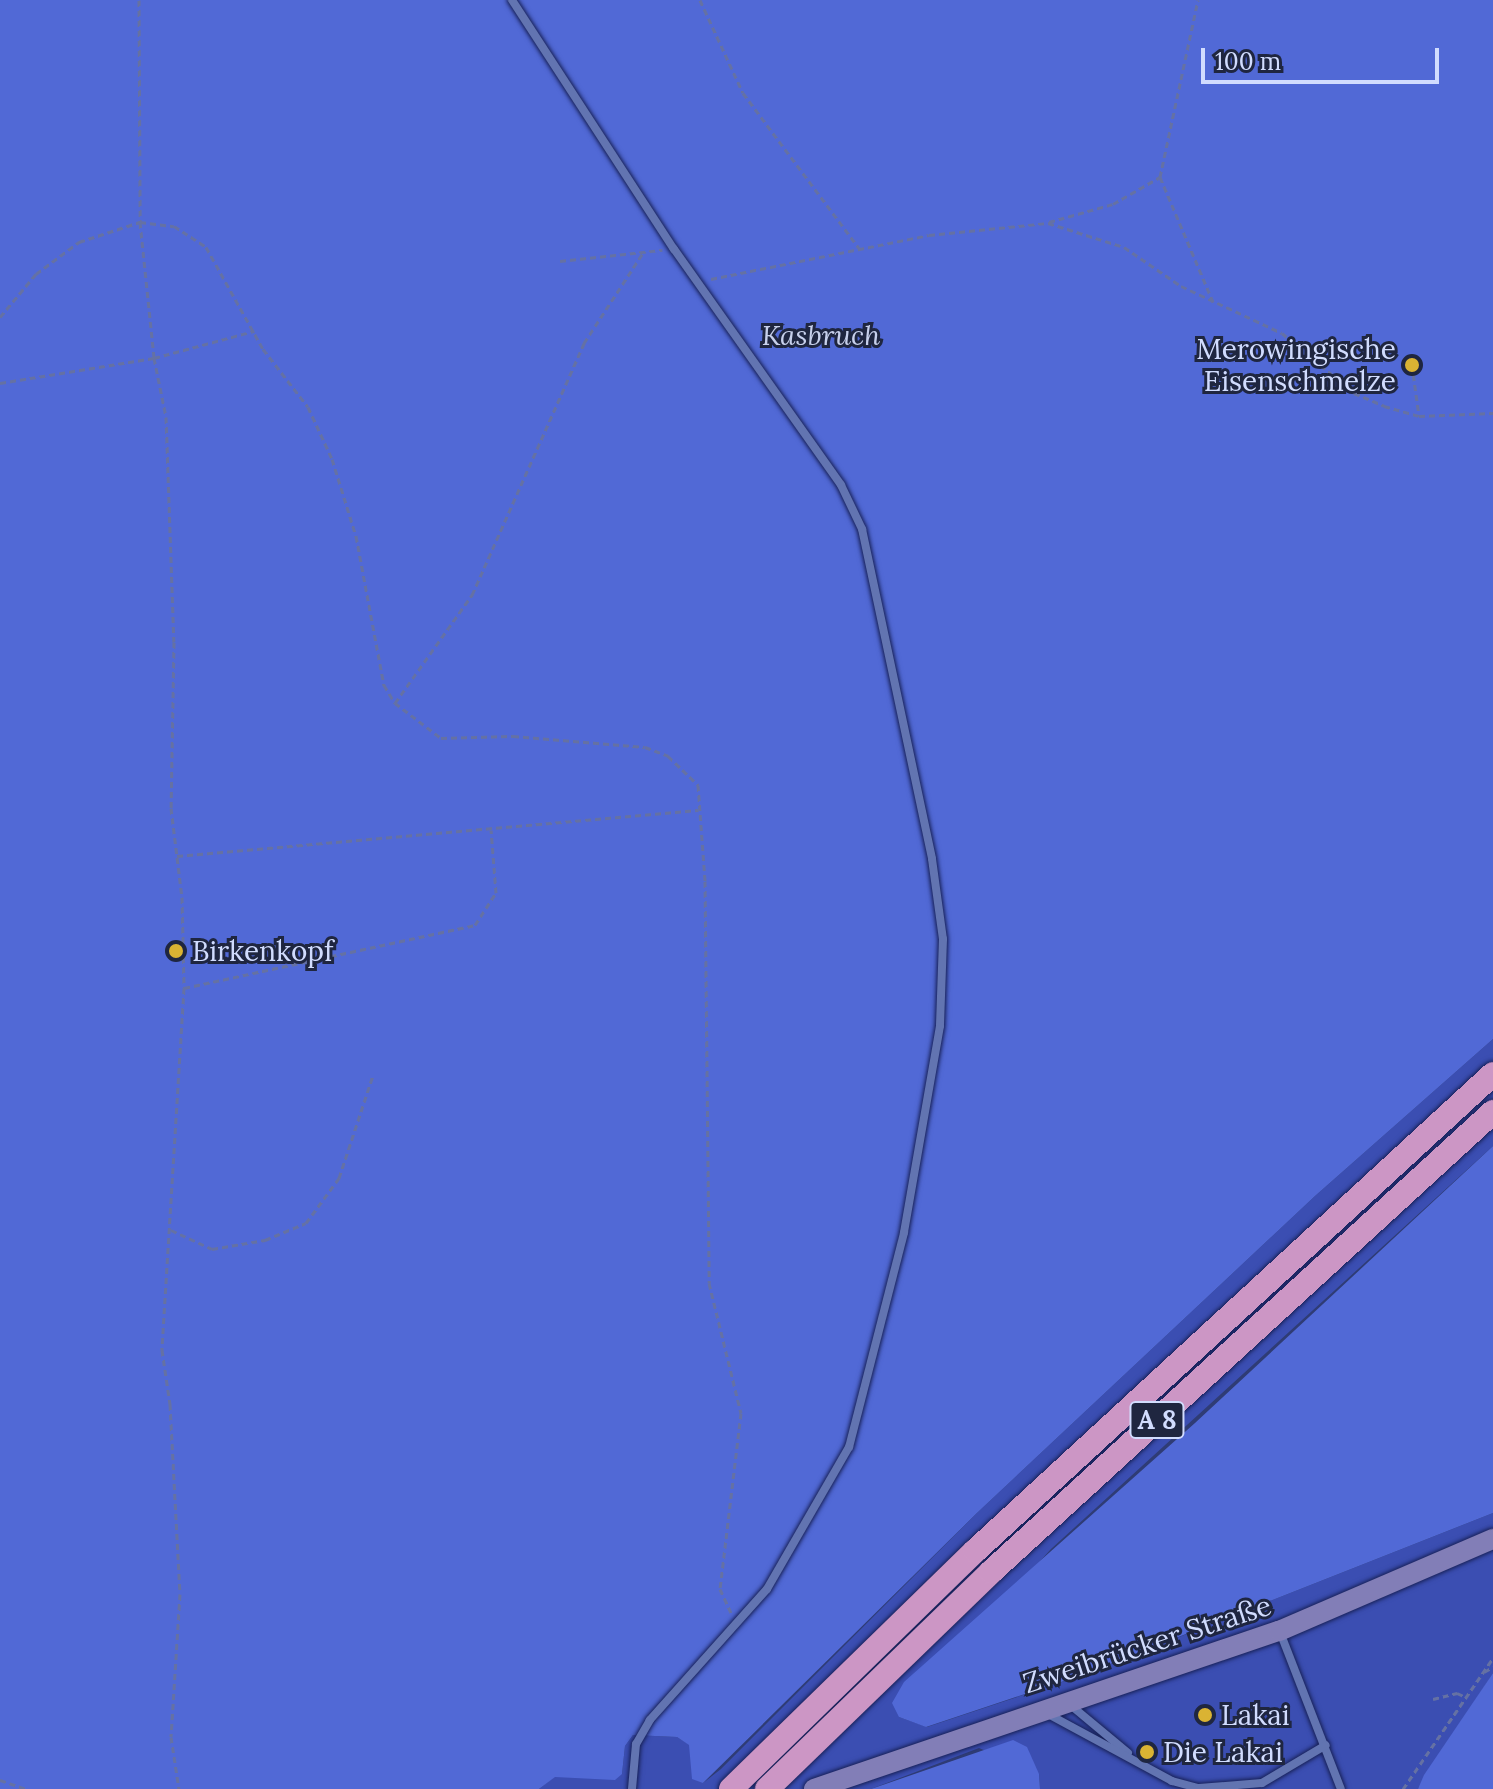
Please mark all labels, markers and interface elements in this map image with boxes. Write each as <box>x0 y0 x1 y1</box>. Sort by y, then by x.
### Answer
scale bar <box>1205 32 1443 82</box>
text: 100 m <box>1215 46 1281 77</box>
park label: Kasbruch <box>762 318 880 352</box>
place label: Merowingische Eisenschmelze <box>1196 332 1396 398</box>
marker: Merowingische Eisenschmelze <box>1403 356 1421 374</box>
place label: Birkenkopf <box>192 934 333 968</box>
marker: Birkenkopf <box>167 942 185 960</box>
road number: A 8 <box>1129 1398 1185 1442</box>
street label: Zweibrücker Straße <box>1019 1588 1275 1700</box>
place label: Lakai <box>1221 1698 1290 1732</box>
marker: Lakai <box>1196 1706 1214 1724</box>
place label: Die Lakai <box>1163 1735 1283 1769</box>
marker: Die Lakai <box>1138 1743 1156 1761</box>

